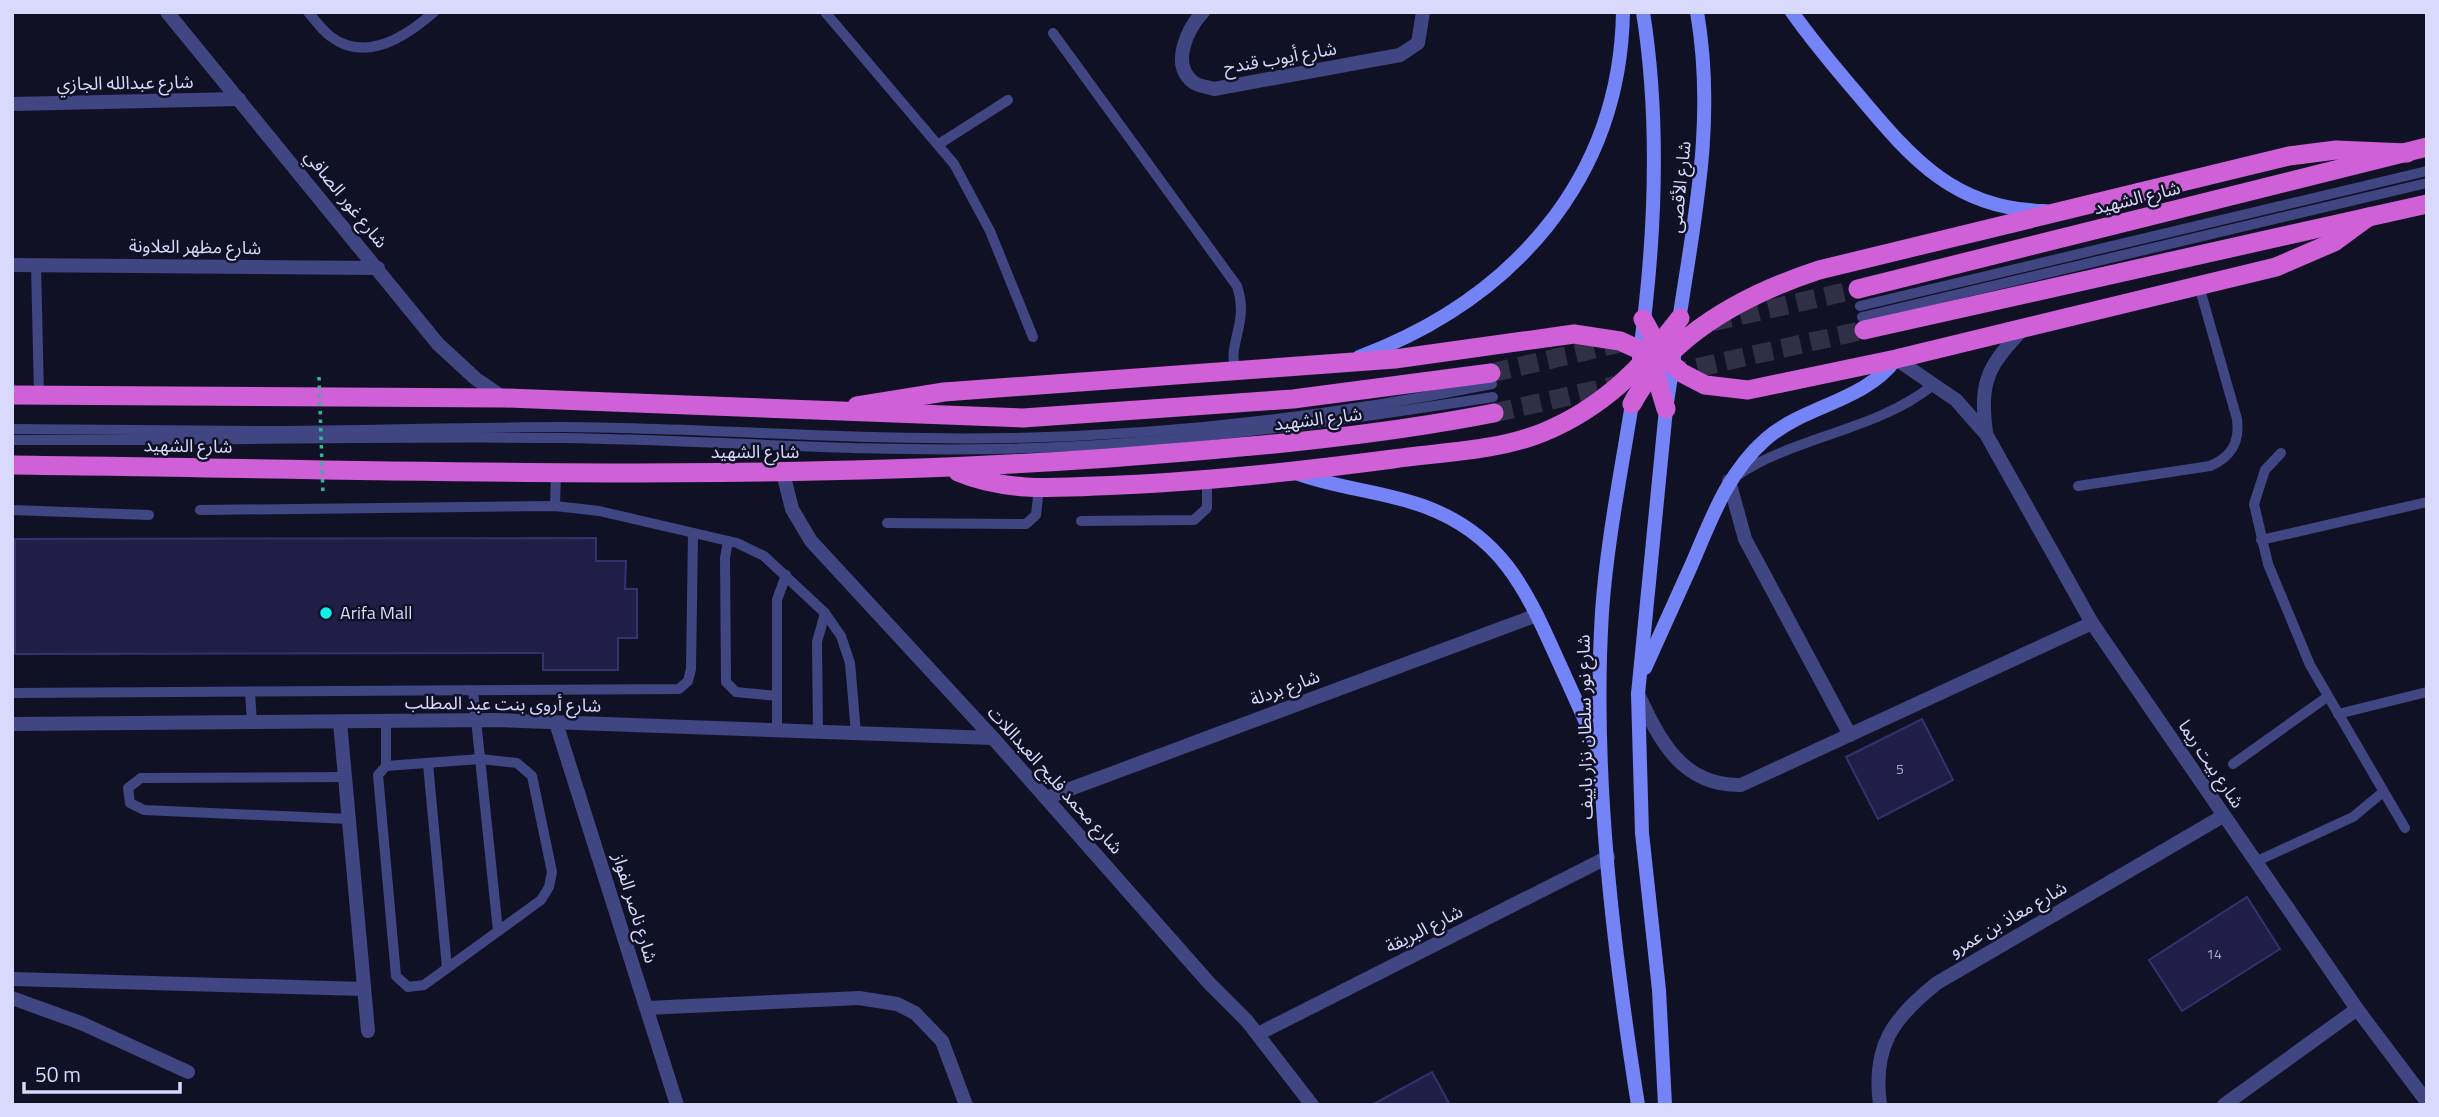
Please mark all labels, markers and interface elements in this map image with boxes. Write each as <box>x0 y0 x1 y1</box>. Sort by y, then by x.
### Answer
street label: شارع أيوب قندح <box>1221 34 1339 82</box>
street label: شارع عبدالله الجازي <box>56 68 194 98</box>
street label: شارع الأقصى <box>1661 140 1699 234</box>
street label: شارع غور الصافي <box>297 144 395 254</box>
street label: شارع الشهيد <box>2091 174 2183 222</box>
street label: شارع مظهر العلاونة <box>129 232 261 262</box>
street label: شارع الشهيد <box>1272 400 1364 438</box>
street label: شارع الشهيد <box>143 431 233 461</box>
street label: شارع الشهيد <box>711 438 799 466</box>
place label: Arifa Mall <box>340 599 412 626</box>
marker: Arifa Mall <box>318 605 334 621</box>
street label: شارع نور سلطان نزار باييف <box>1569 634 1601 820</box>
street label: شارع بردلة <box>1246 662 1324 714</box>
street label: شارع أروى بنت عبد المطلب <box>405 688 601 720</box>
street label: شارع محمد فليح العبداللات <box>981 700 1129 860</box>
street label: شارع بيت ريما <box>2171 714 2251 814</box>
house number: 5 <box>1896 758 1904 779</box>
street label: شارع ناصر الفواز <box>605 849 665 966</box>
street label: شارع معاذ بن عمرو <box>1944 874 2072 964</box>
street label: شارع البريقة <box>1380 898 1468 960</box>
house number: 14 <box>2206 943 2222 964</box>
scale bar <box>24 1050 180 1094</box>
text: 50 m <box>35 1058 81 1090</box>

